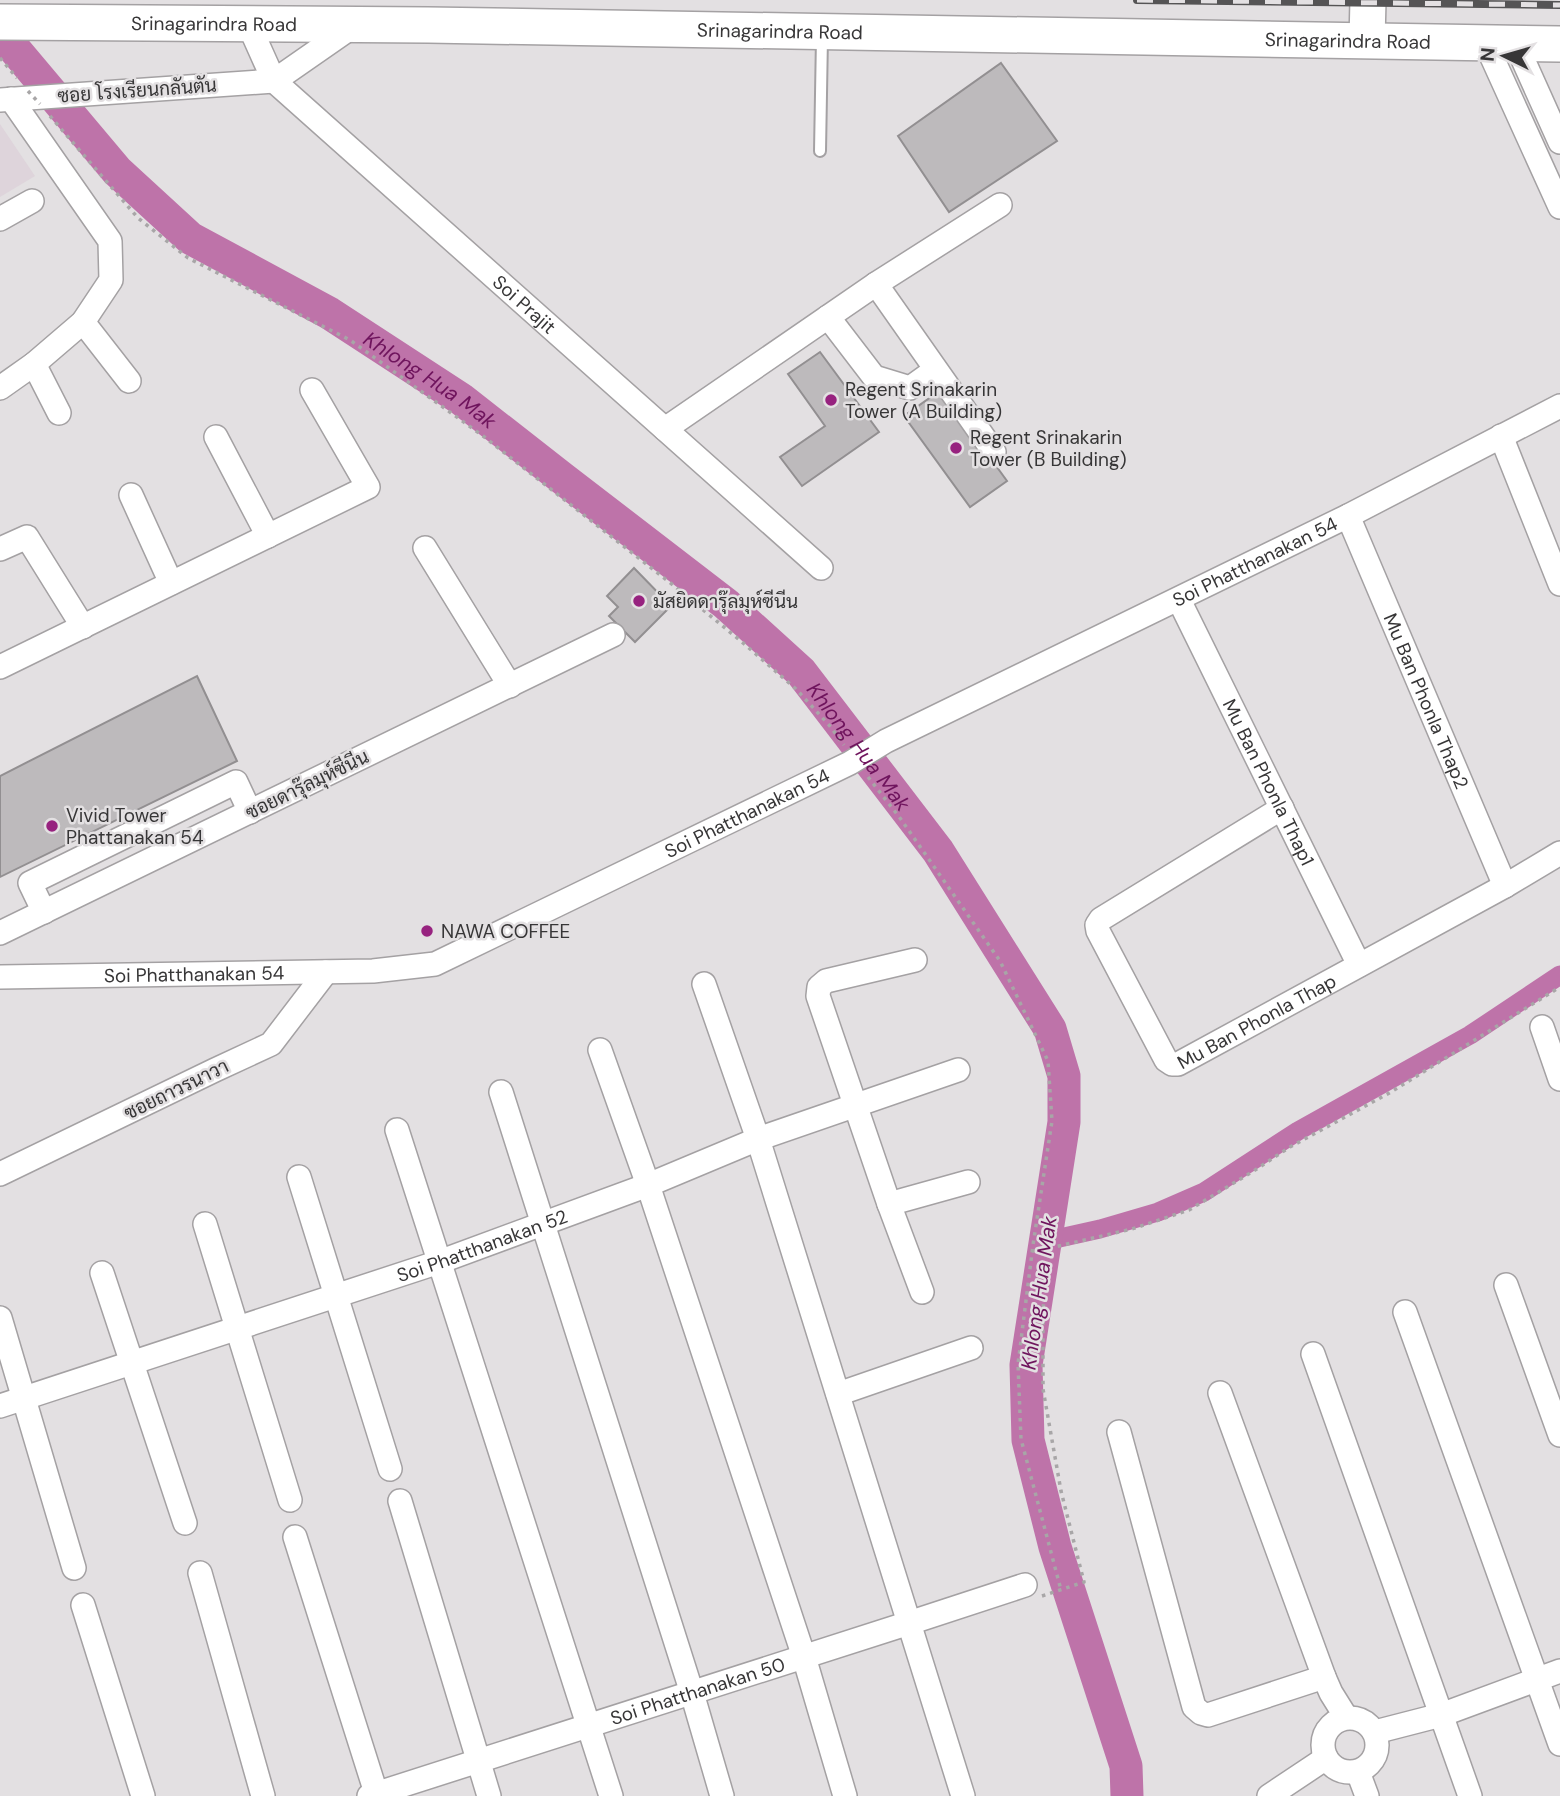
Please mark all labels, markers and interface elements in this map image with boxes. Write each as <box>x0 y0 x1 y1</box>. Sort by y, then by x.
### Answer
street label: Srinagarindra Road <box>131 11 297 37</box>
street label: Srinagarindra Road <box>697 18 863 45</box>
north arrow <box>1469 21 1539 91</box>
street label: Srinagarindra Road <box>1265 27 1431 55</box>
text: N <box>1475 47 1501 63</box>
street label: ซอย โรงเรียนกลันตัน <box>57 72 217 109</box>
street label: Soi Prajit <box>487 269 561 339</box>
water label: Khlong Hua Mak <box>358 325 502 436</box>
place label: Regent Srinakarin Tower (A Building) <box>845 377 1002 424</box>
marker: Regent Srinakarin Tower (A Building) <box>823 392 839 408</box>
place label: Regent Srinakarin Tower (B Building) <box>970 425 1127 472</box>
marker: Regent Srinakarin Tower (B Building) <box>948 440 964 456</box>
street label: Soi Phatthanakan 54 <box>1168 511 1342 613</box>
place label: มัสยิดดารุ๊ลมุห์ซีนีน <box>653 589 798 614</box>
marker: มัสยิดดารุ๊ลมุห์ซีนีน <box>631 593 647 609</box>
street label: Mu Ban Phonla Thap2 <box>1378 610 1474 793</box>
water label: Khlong Hua Mak <box>800 677 917 817</box>
street label: Mu Ban Phonla Thap1 <box>1217 695 1320 870</box>
street label: ซอยดารุ๊ลมุห์ซีนีน <box>241 744 373 825</box>
street label: Soi Phatthanakan 54 <box>660 763 834 864</box>
place label: Vivid Tower Phattanakan 54 <box>66 803 203 850</box>
marker: Vivid Tower Phattanakan 54 <box>44 818 60 834</box>
place label: NAWA COFFEE <box>441 919 570 944</box>
marker: NAWA COFFEE <box>419 923 435 939</box>
street label: Soi Phatthanakan 54 <box>104 960 284 988</box>
street label: Mu Ban Phonla Thap <box>1173 968 1341 1075</box>
street label: ซอยถาวรนาวา <box>120 1053 233 1125</box>
street label: Soi Phatthanakan 52 <box>394 1204 571 1288</box>
water label: Khlong Hua Mak <box>1014 1214 1064 1372</box>
street label: Soi Phatthanakan 50 <box>607 1652 788 1731</box>

